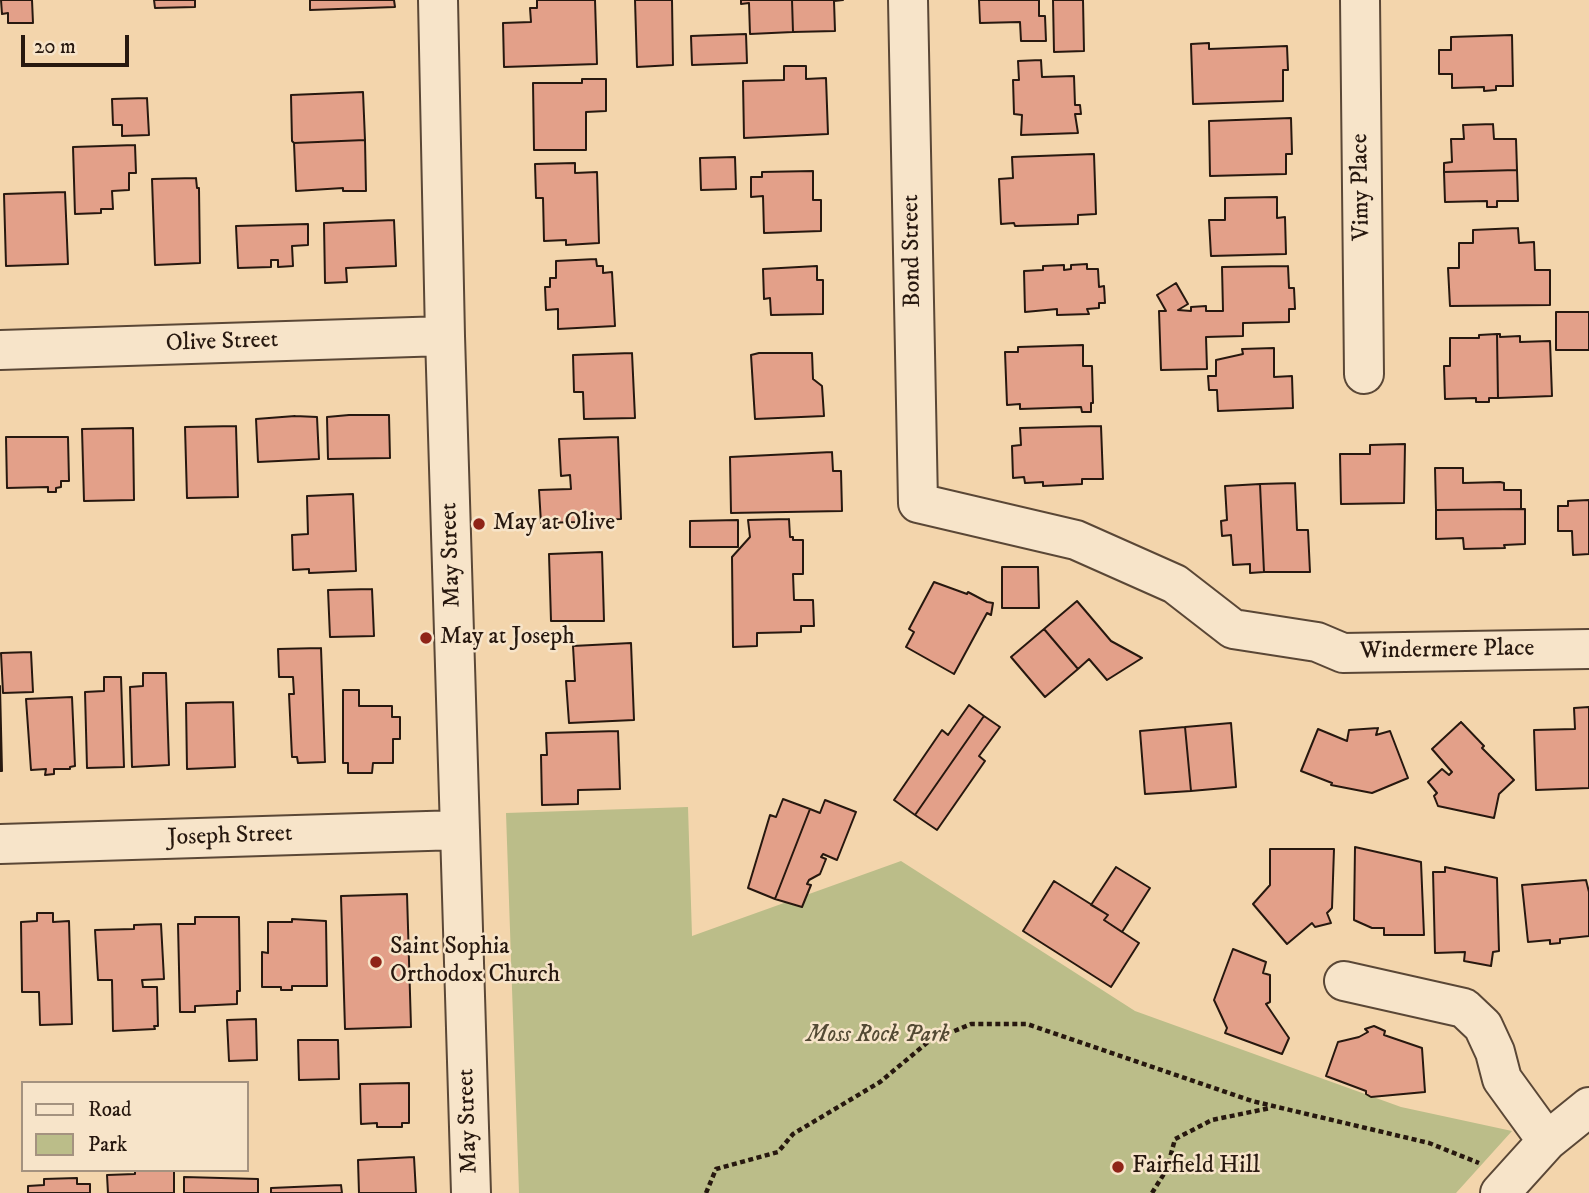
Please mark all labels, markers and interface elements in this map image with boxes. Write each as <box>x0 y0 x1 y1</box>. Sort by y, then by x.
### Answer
scale bar <box>24 21 133 65</box>
text: 20 m <box>34 34 76 60</box>
street label: Vimy Place <box>1347 133 1377 241</box>
street label: Bond Street <box>898 194 928 308</box>
street label: Olive Street <box>165 327 279 359</box>
street label: May Street <box>436 502 468 608</box>
place label: May at Olive <box>493 510 615 538</box>
marker: May at Olive <box>471 516 487 532</box>
place label: May at Joseph <box>440 624 575 652</box>
marker: May at Joseph <box>418 630 434 646</box>
street label: Windermere Place <box>1359 635 1535 667</box>
street label: Joseph Street <box>167 820 293 854</box>
place label: Saint Sophia Orthodox Church <box>390 934 560 990</box>
marker: Saint Sophia Orthodox Church <box>368 954 384 970</box>
park label: Moss Rock Park <box>806 1022 950 1050</box>
street label: May Street <box>453 1068 485 1174</box>
legend <box>21 1081 248 1172</box>
text: Road <box>88 1097 132 1123</box>
text: Park <box>88 1132 127 1158</box>
place label: Fairfield Hill <box>1132 1153 1260 1181</box>
marker: Fairfield Hill <box>1110 1159 1126 1175</box>

